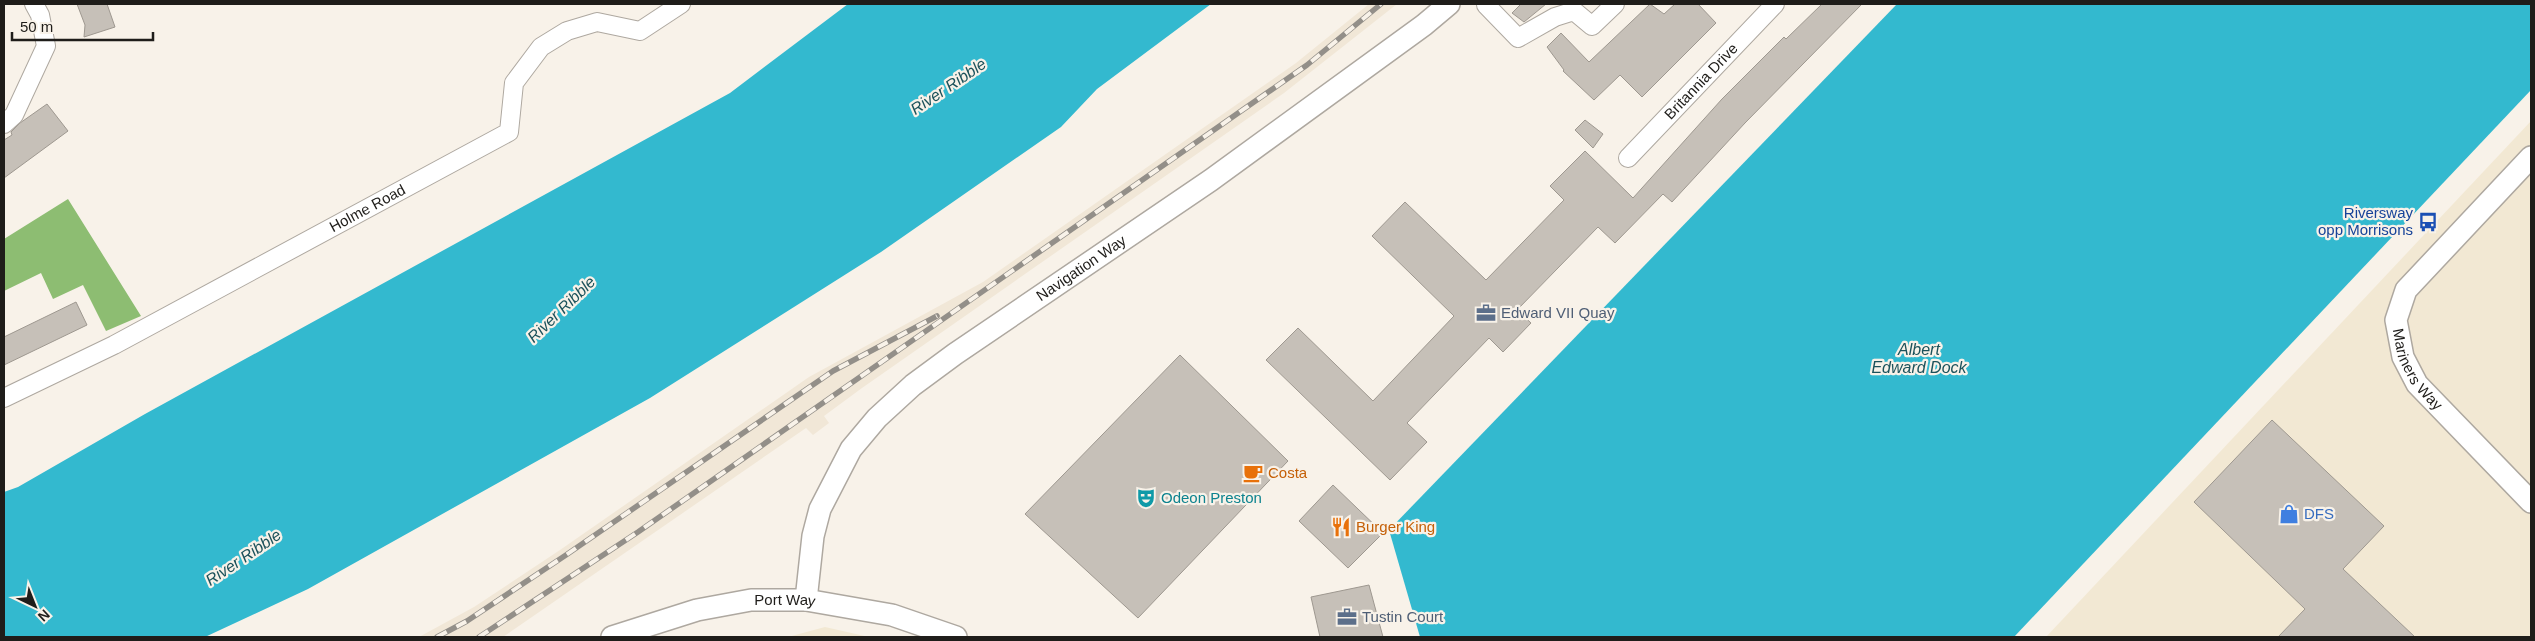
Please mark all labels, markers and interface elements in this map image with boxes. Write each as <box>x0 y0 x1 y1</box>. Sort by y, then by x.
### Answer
scale bar <box>12 10 154 42</box>
text: 50 m <box>20 18 53 35</box>
street label: Britannia Drive <box>1661 40 1741 122</box>
water label: River Ribble <box>907 55 989 118</box>
street label: Holme Road <box>326 181 408 235</box>
place label: Riversway opp Morrisons <box>2318 204 2413 238</box>
bus stop icon: Riversway opp Morrisons <box>2417 211 2439 233</box>
street label: Navigation Way <box>1033 231 1129 304</box>
water label: River Ribble <box>524 273 599 346</box>
office icon: Edward VII Quay <box>1475 302 1497 324</box>
place label: Edward VII Quay <box>1501 304 1615 321</box>
street label: Mariners Way <box>2390 327 2447 413</box>
water label: Albert Edward Dock <box>1871 341 1968 376</box>
cafe icon: Costa <box>1242 462 1264 484</box>
place label: Costa <box>1268 464 1308 481</box>
theatre icon: Odeon Preston <box>1135 487 1157 509</box>
place label: Odeon Preston <box>1161 489 1262 506</box>
shop icon: DFS <box>2278 503 2300 525</box>
place label: DFS <box>2304 505 2334 522</box>
restaurant icon: Burger King <box>1330 516 1352 538</box>
place label: Burger King <box>1356 518 1435 535</box>
water label: River Ribble <box>202 526 284 589</box>
north arrow <box>10 581 60 631</box>
street label: Port Way <box>754 591 817 610</box>
text: N <box>35 606 53 625</box>
office icon: Tustin Court <box>1336 606 1358 628</box>
place label: Tustin Court <box>1362 608 1444 625</box>

